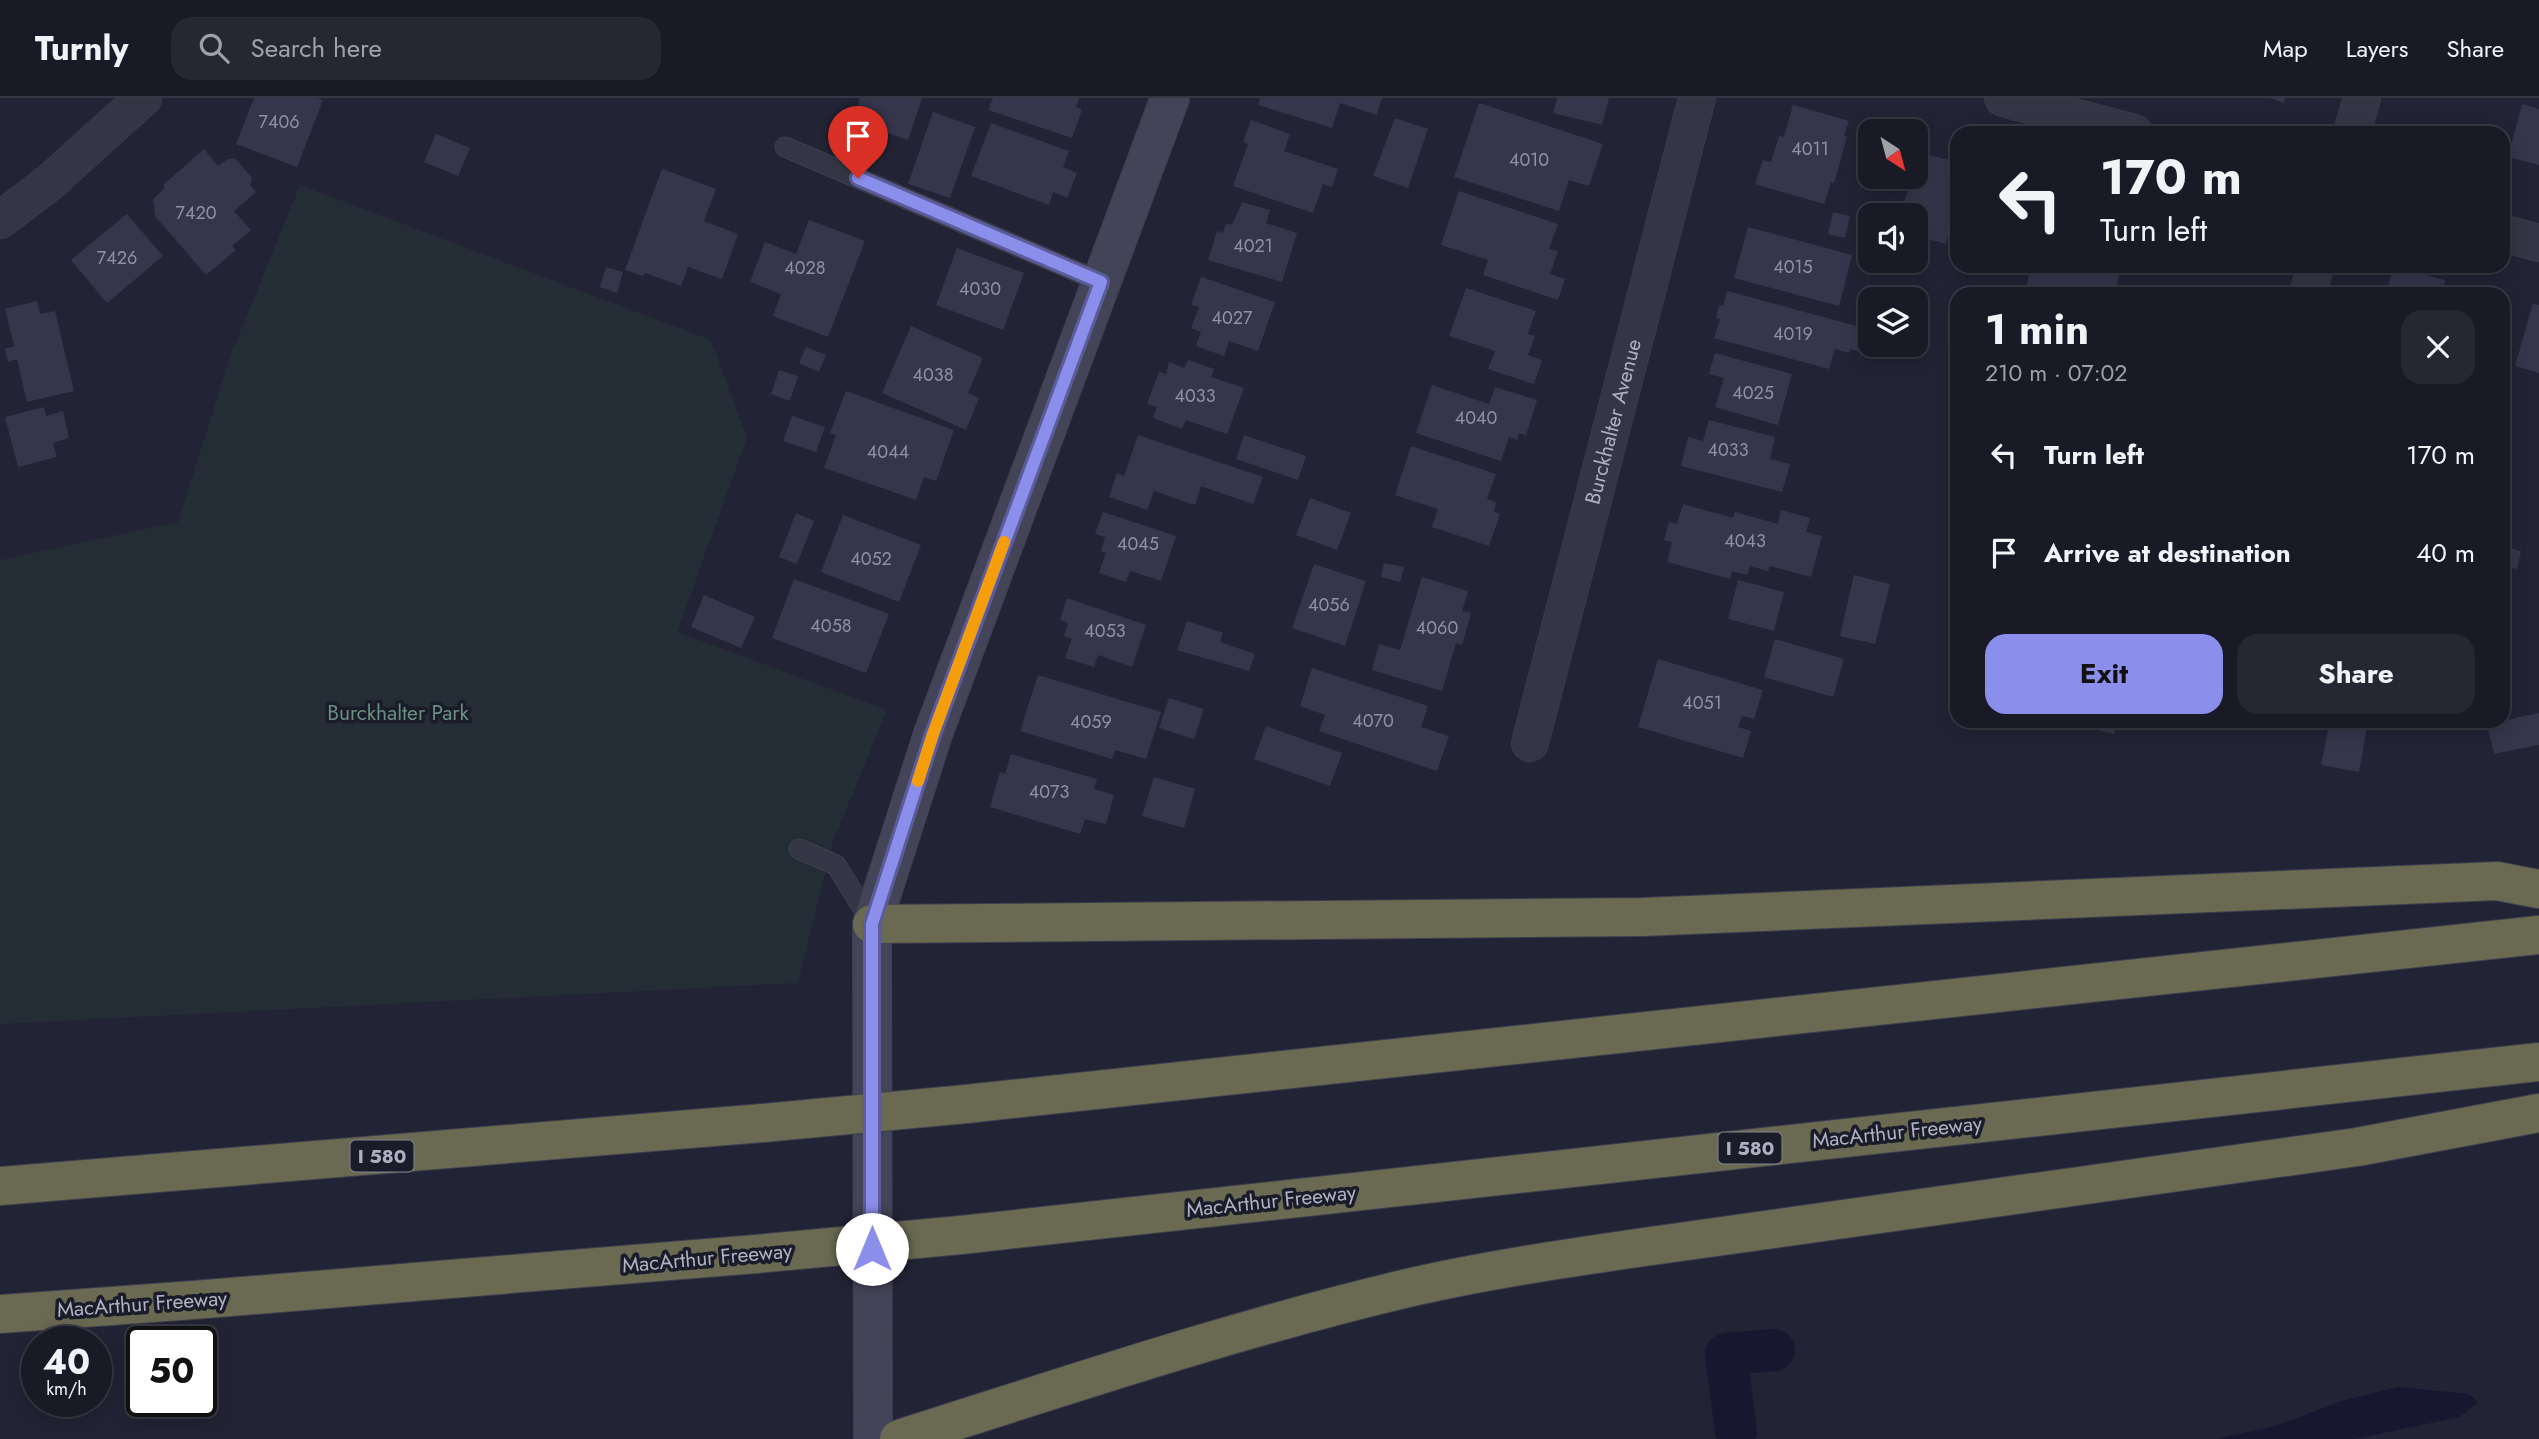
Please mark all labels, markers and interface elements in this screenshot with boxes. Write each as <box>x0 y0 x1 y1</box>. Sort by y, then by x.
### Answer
search box <box>171 17 661 80</box>
text: Turnly <box>35 25 129 72</box>
icon: search <box>195 29 233 67</box>
text: Search here <box>251 29 382 67</box>
text: Map <box>2263 31 2308 66</box>
text: Layers <box>2346 31 2408 66</box>
text: Share <box>2446 31 2504 66</box>
pin <box>828 106 888 178</box>
house number: 7406 <box>258 109 300 135</box>
icon: arrive <box>839 117 877 155</box>
north arrow <box>1858 119 1928 189</box>
map controls <box>1858 119 1928 357</box>
house number: 4011 <box>1791 136 1829 162</box>
text: 170 m <box>2100 142 2242 212</box>
house number: 4010 <box>1509 147 1549 173</box>
icon: left <box>1985 154 2076 245</box>
house number: 7420 <box>176 200 217 226</box>
button: sound <box>1858 203 1928 273</box>
text: Turn left <box>2100 207 2207 253</box>
house number: 4021 <box>1233 233 1273 259</box>
house number: 7426 <box>97 245 137 271</box>
house number: 4015 <box>1773 254 1813 280</box>
house number: 4028 <box>784 255 826 281</box>
house number: 4030 <box>959 276 1001 302</box>
button: layers <box>1858 287 1928 357</box>
text: 1 min <box>1985 299 2089 360</box>
house number: 4027 <box>1212 305 1253 331</box>
button: close <box>2401 310 2475 384</box>
house number: 4019 <box>1773 321 1813 347</box>
street label: Burckhalter Avenue <box>1577 335 1649 508</box>
text: 210 m · 07:02 <box>1985 356 2127 390</box>
house number: 4038 <box>913 362 953 388</box>
house number: 4025 <box>1732 380 1774 406</box>
house number: 4033 <box>1175 383 1216 409</box>
house number: 4040 <box>1455 405 1497 431</box>
icon: left <box>1985 436 2023 474</box>
text: Turn left <box>2044 436 2144 474</box>
text: 170 m <box>2406 436 2475 474</box>
house number: 4033 <box>1708 437 1749 463</box>
house number: 4044 <box>867 439 909 465</box>
house number: 4043 <box>1724 528 1766 554</box>
house number: 4045 <box>1117 531 1159 557</box>
icon: arrive <box>1985 534 2023 572</box>
text: Arrive at destination <box>2044 534 2291 572</box>
text: 40 m <box>2416 534 2475 572</box>
house number: 4052 <box>850 546 892 572</box>
house number: 4056 <box>1308 592 1350 618</box>
house number: 4058 <box>810 613 852 639</box>
house number: 4060 <box>1416 615 1458 641</box>
house number: 4053 <box>1084 618 1126 644</box>
button: Exit <box>1985 634 2223 714</box>
button: Share <box>2237 634 2475 714</box>
house number: 4051 <box>1682 690 1722 716</box>
park label: Burckhalter Park <box>327 698 470 728</box>
house number: 4070 <box>1352 708 1394 734</box>
house number: 4059 <box>1070 709 1112 735</box>
house number: 4073 <box>1029 779 1069 805</box>
street label: MacArthur Freeway <box>1811 1108 1984 1156</box>
road number: I 580 <box>1718 1132 1782 1164</box>
road number: I 580 <box>350 1140 414 1172</box>
street label: MacArthur Freeway <box>1185 1177 1358 1225</box>
position arrow <box>835 1212 909 1286</box>
street label: MacArthur Freeway <box>621 1236 794 1280</box>
street label: MacArthur Freeway <box>56 1283 229 1325</box>
speed limit sign: 50 <box>126 1326 217 1417</box>
text: 40 <box>43 1337 90 1387</box>
text: km/h <box>46 1376 87 1402</box>

